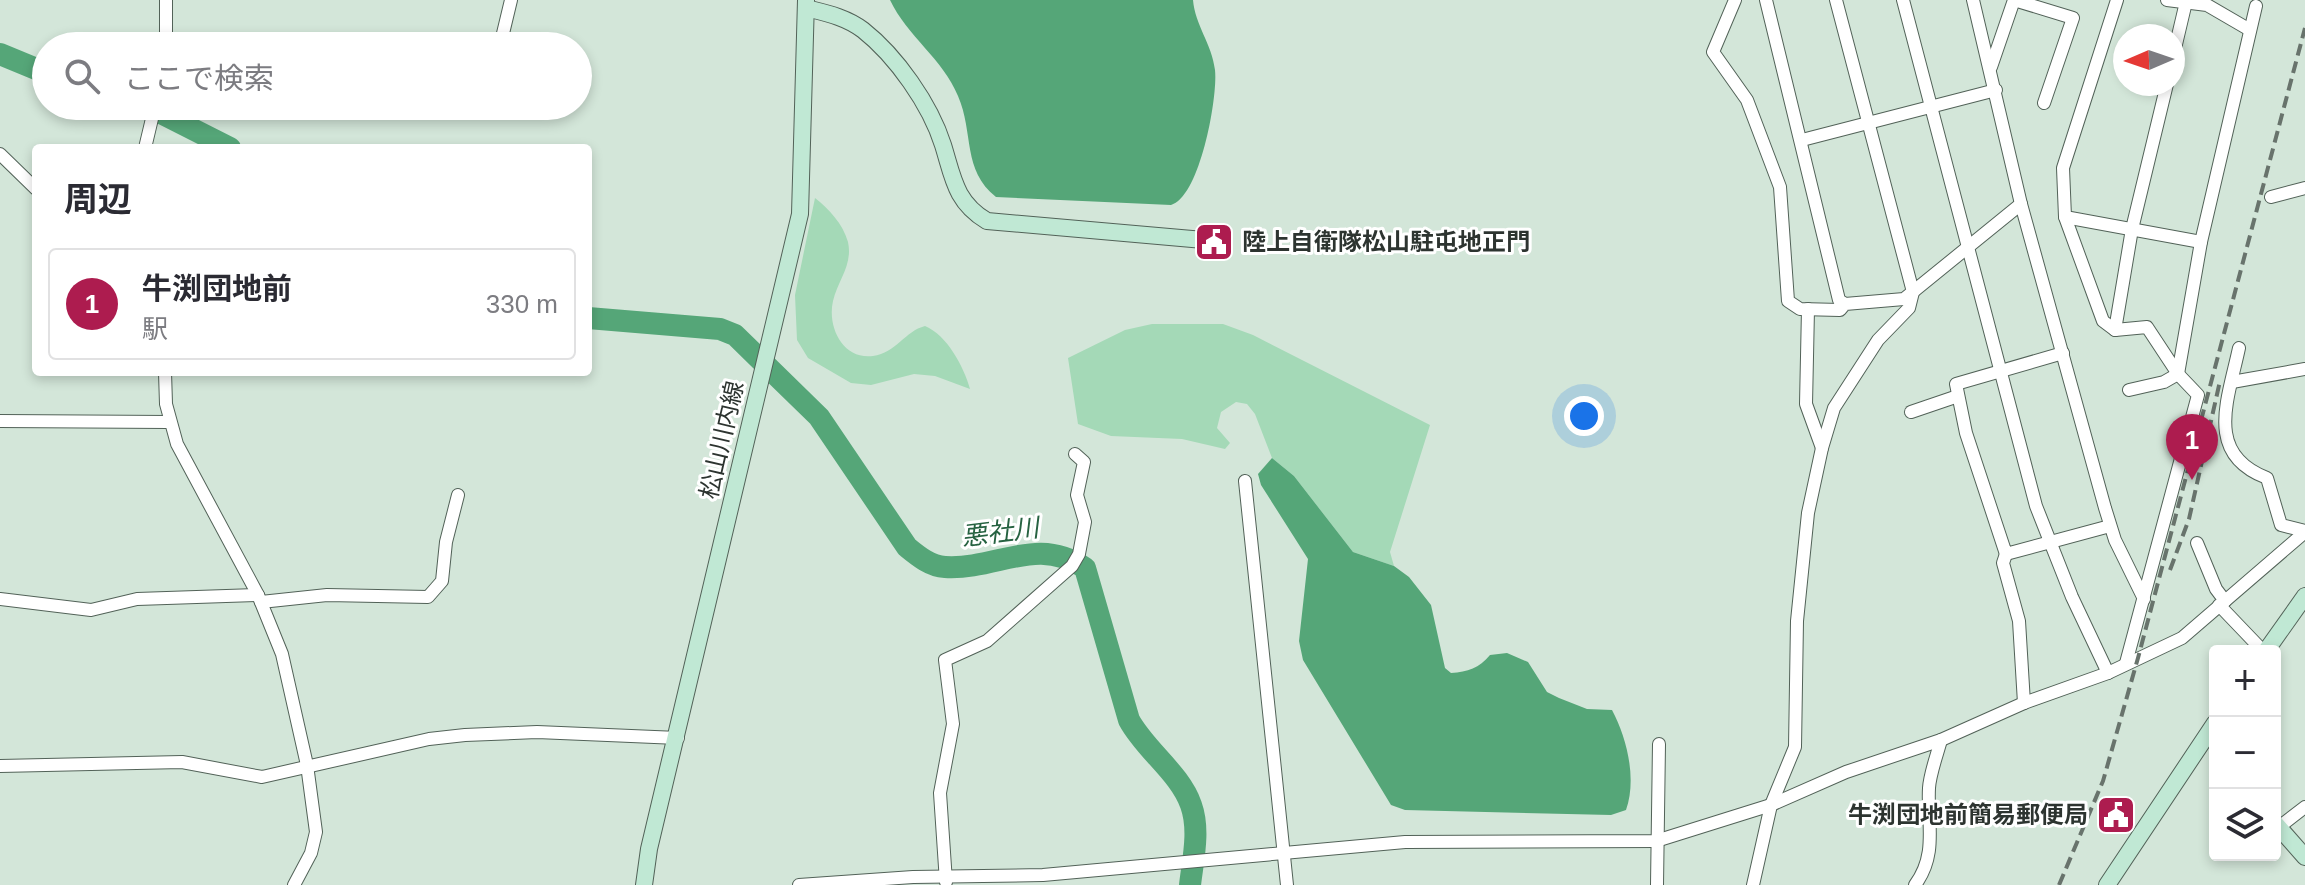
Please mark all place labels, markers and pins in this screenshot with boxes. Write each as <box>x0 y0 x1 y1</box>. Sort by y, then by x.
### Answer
public building icon: 陸上自衛隊松山駐屯地正門 <box>1193 221 1235 263</box>
place label: 陸上自衛隊松山駐屯地正門 <box>1242 228 1530 255</box>
pin: 1 <box>2166 414 2218 480</box>
public building icon: 牛渕団地前簡易郵便局 <box>2095 794 2137 836</box>
place label: 牛渕団地前簡易郵便局 <box>1848 801 2088 828</box>

